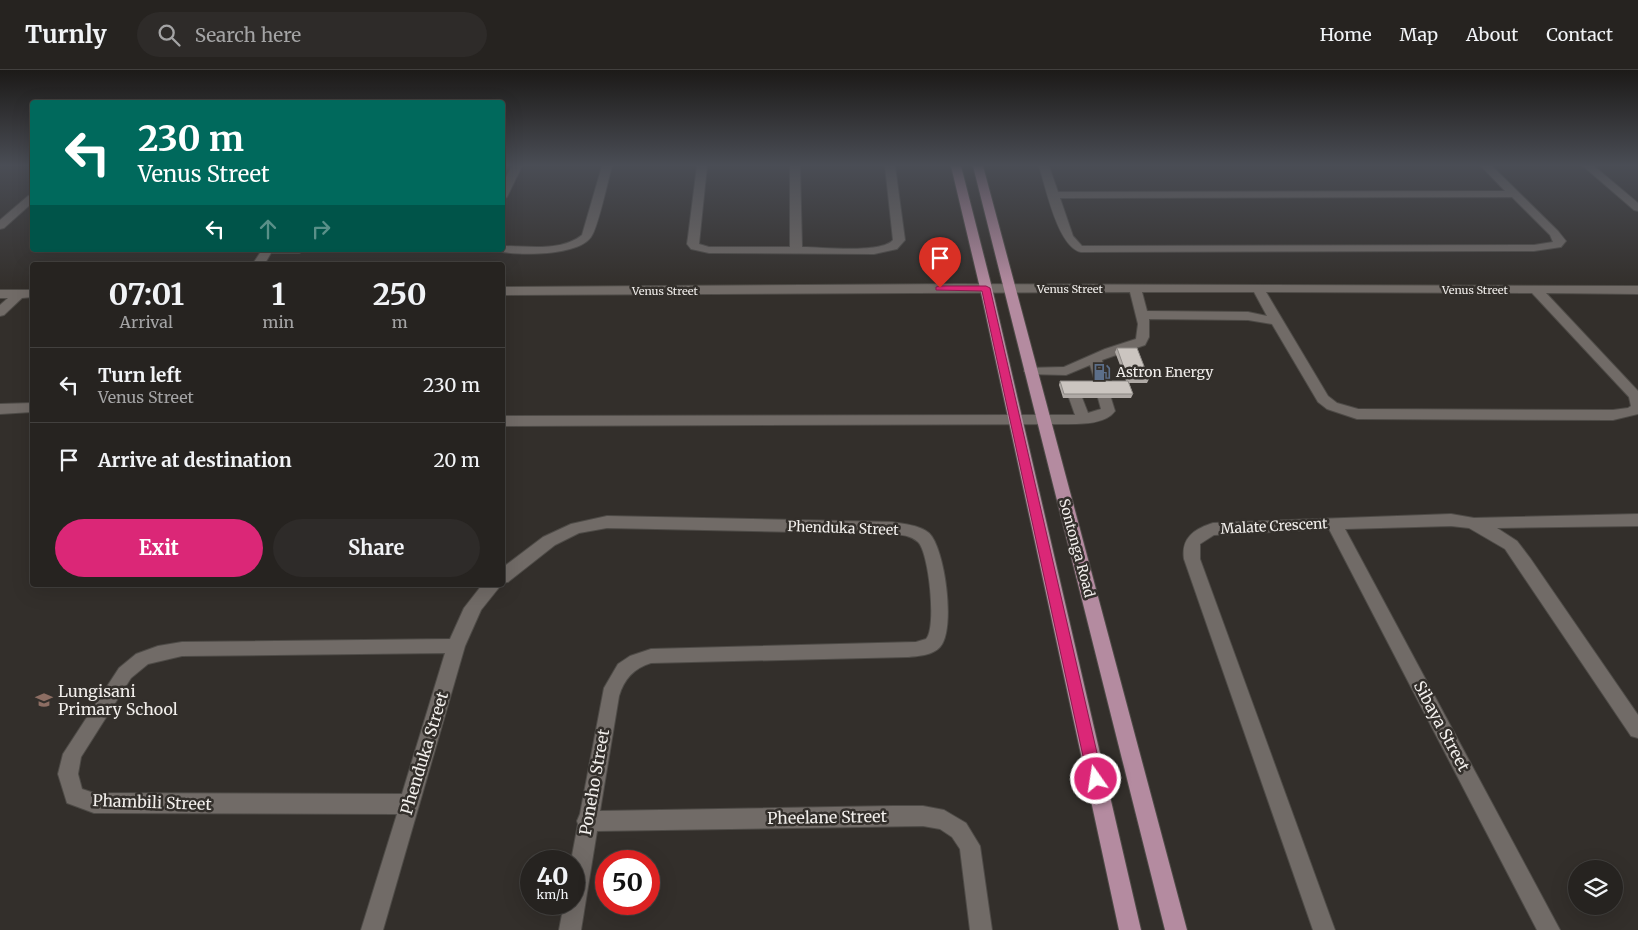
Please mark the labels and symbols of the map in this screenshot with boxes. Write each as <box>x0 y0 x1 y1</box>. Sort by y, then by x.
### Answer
pin <box>919 237 961 288</box>
street label: Venus Street <box>1036 282 1104 296</box>
street label: Venus Street <box>1441 283 1509 297</box>
street label: Venus Street <box>631 284 699 298</box>
fuel station icon: Astron Energy <box>1092 362 1112 382</box>
place label: Astron Energy <box>1115 363 1214 381</box>
street label: Sontonga Road <box>1055 497 1099 600</box>
street label: Malate Crescent <box>1220 514 1328 538</box>
street label: Phenduka Street <box>787 517 900 539</box>
street label: Sibaya Street <box>1410 677 1475 775</box>
place label: Lungisani Primary School <box>58 681 178 719</box>
street label: Phenduka Street <box>396 688 452 817</box>
school or university icon: Lungisani Primary School <box>34 690 54 710</box>
street label: Poneho Street <box>575 727 613 837</box>
position arrow <box>1069 752 1121 804</box>
street label: Phambili Street <box>92 790 213 814</box>
street label: Pheelane Street <box>767 806 888 828</box>
speed limit sign: 50 <box>595 850 660 915</box>

